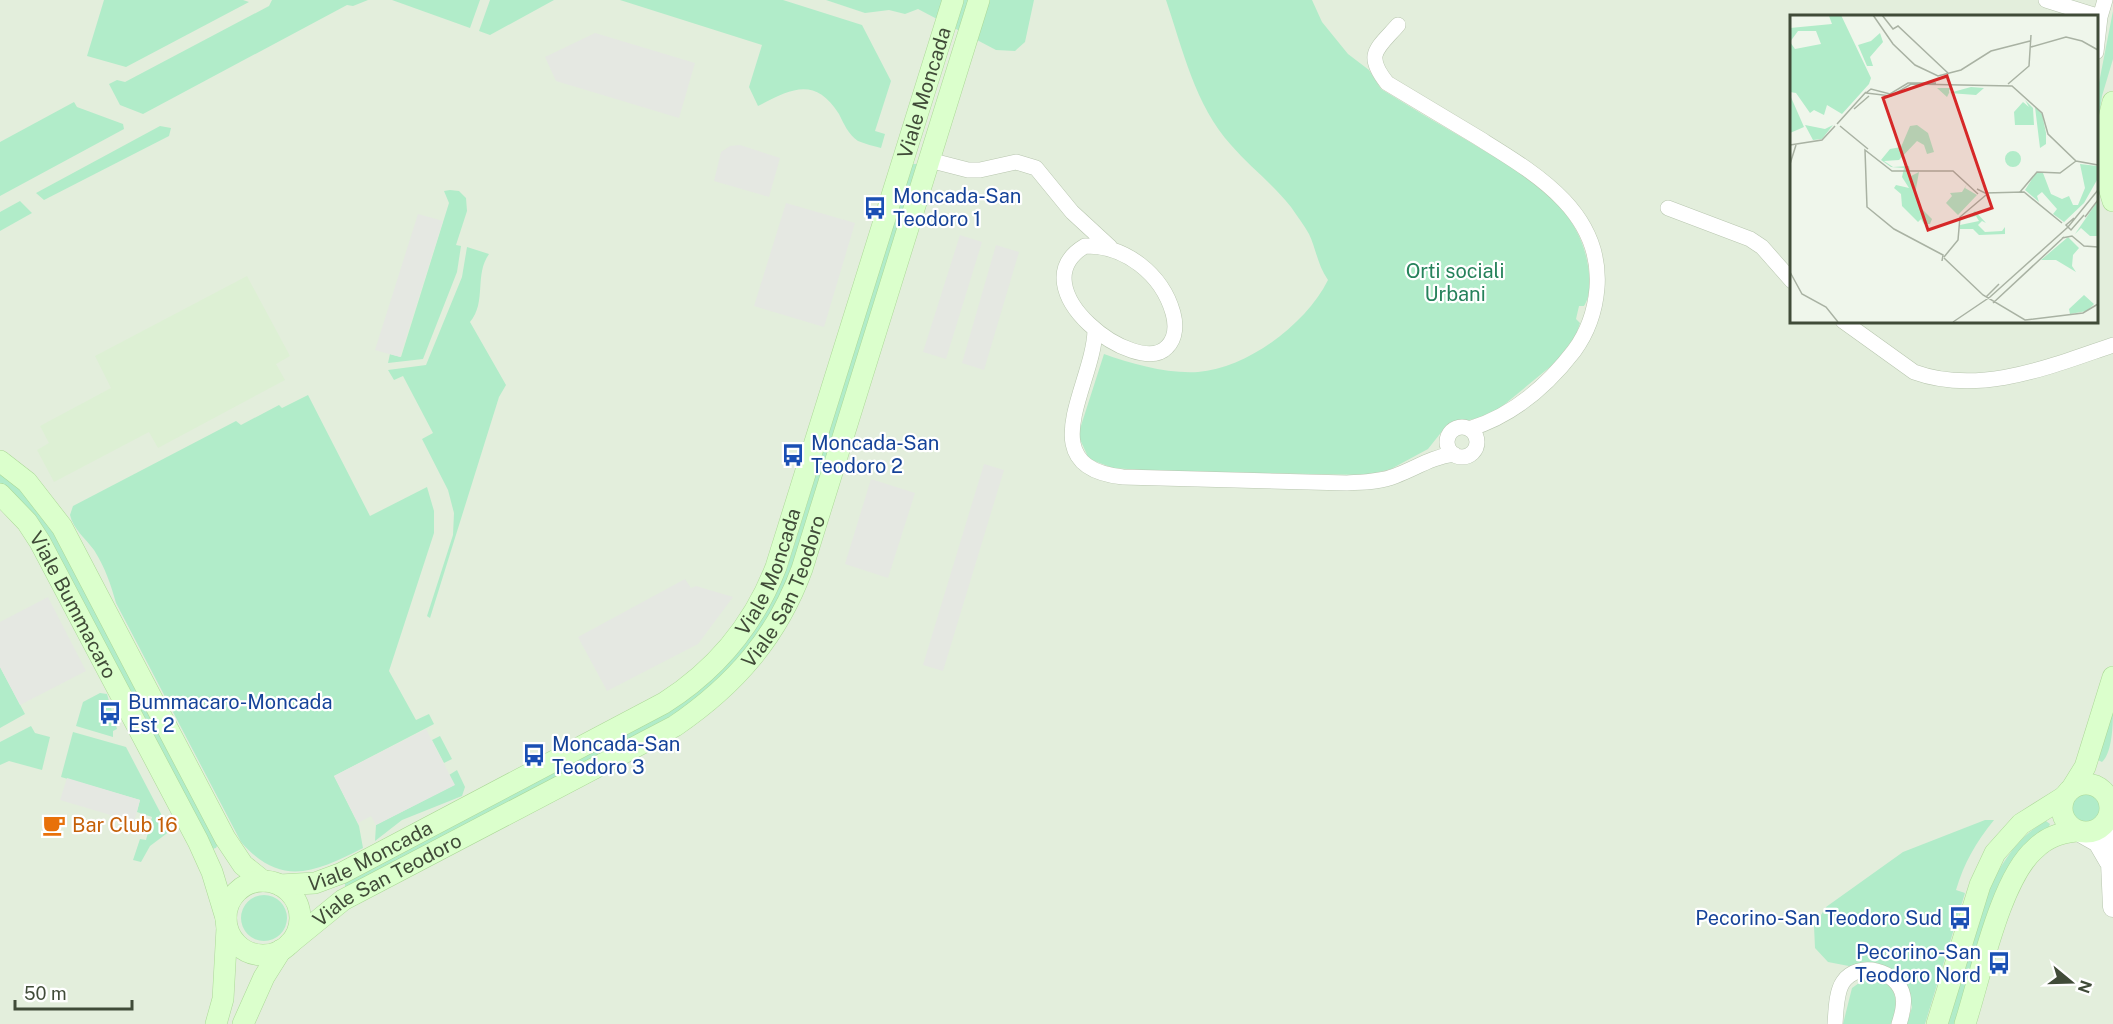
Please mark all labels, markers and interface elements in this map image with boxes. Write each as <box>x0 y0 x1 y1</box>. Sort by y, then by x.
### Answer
inset map <box>1790 15 2098 322</box>
street label: Viale Moncada <box>892 24 956 161</box>
place label: Moncada-San Teodoro 1 <box>893 184 1021 231</box>
bus stop icon: Moncada-San Teodoro 1 <box>862 195 888 221</box>
park label: Orti sociali Urbani <box>1406 259 1504 306</box>
place label: Moncada-San Teodoro 2 <box>811 431 939 478</box>
bus stop icon: Moncada-San Teodoro 2 <box>780 442 806 468</box>
street label: Viale Moncada <box>730 505 806 640</box>
street label: Viale San Teodoro <box>737 512 830 672</box>
street label: Viale Bummacaro <box>24 527 122 683</box>
place label: Bummacaro-Moncada Est 2 <box>128 690 333 737</box>
bus stop icon: Bummacaro-Moncada Est 2 <box>97 700 123 726</box>
place label: Moncada-San Teodoro 3 <box>552 732 680 779</box>
bus stop icon: Moncada-San Teodoro 3 <box>521 742 547 768</box>
cafe icon: Bar Club 16 <box>41 812 67 838</box>
place label: Bar Club 16 <box>72 813 178 837</box>
street label: Viale Moncada <box>307 816 436 895</box>
street label: Viale San Teodoro <box>308 828 465 932</box>
bus stop icon: Pecorino-San Teodoro Sud <box>1947 905 1973 931</box>
place label: Pecorino-San Teodoro Sud <box>1695 906 1942 930</box>
place label: Pecorino-San Teodoro Nord <box>1855 940 1981 987</box>
bus stop icon: Pecorino-San Teodoro Nord <box>1986 950 2012 976</box>
north arrow <box>2041 952 2101 1012</box>
scale bar <box>15 973 132 1011</box>
text: N <box>2074 978 2096 996</box>
text: 50 m <box>24 983 67 1004</box>

